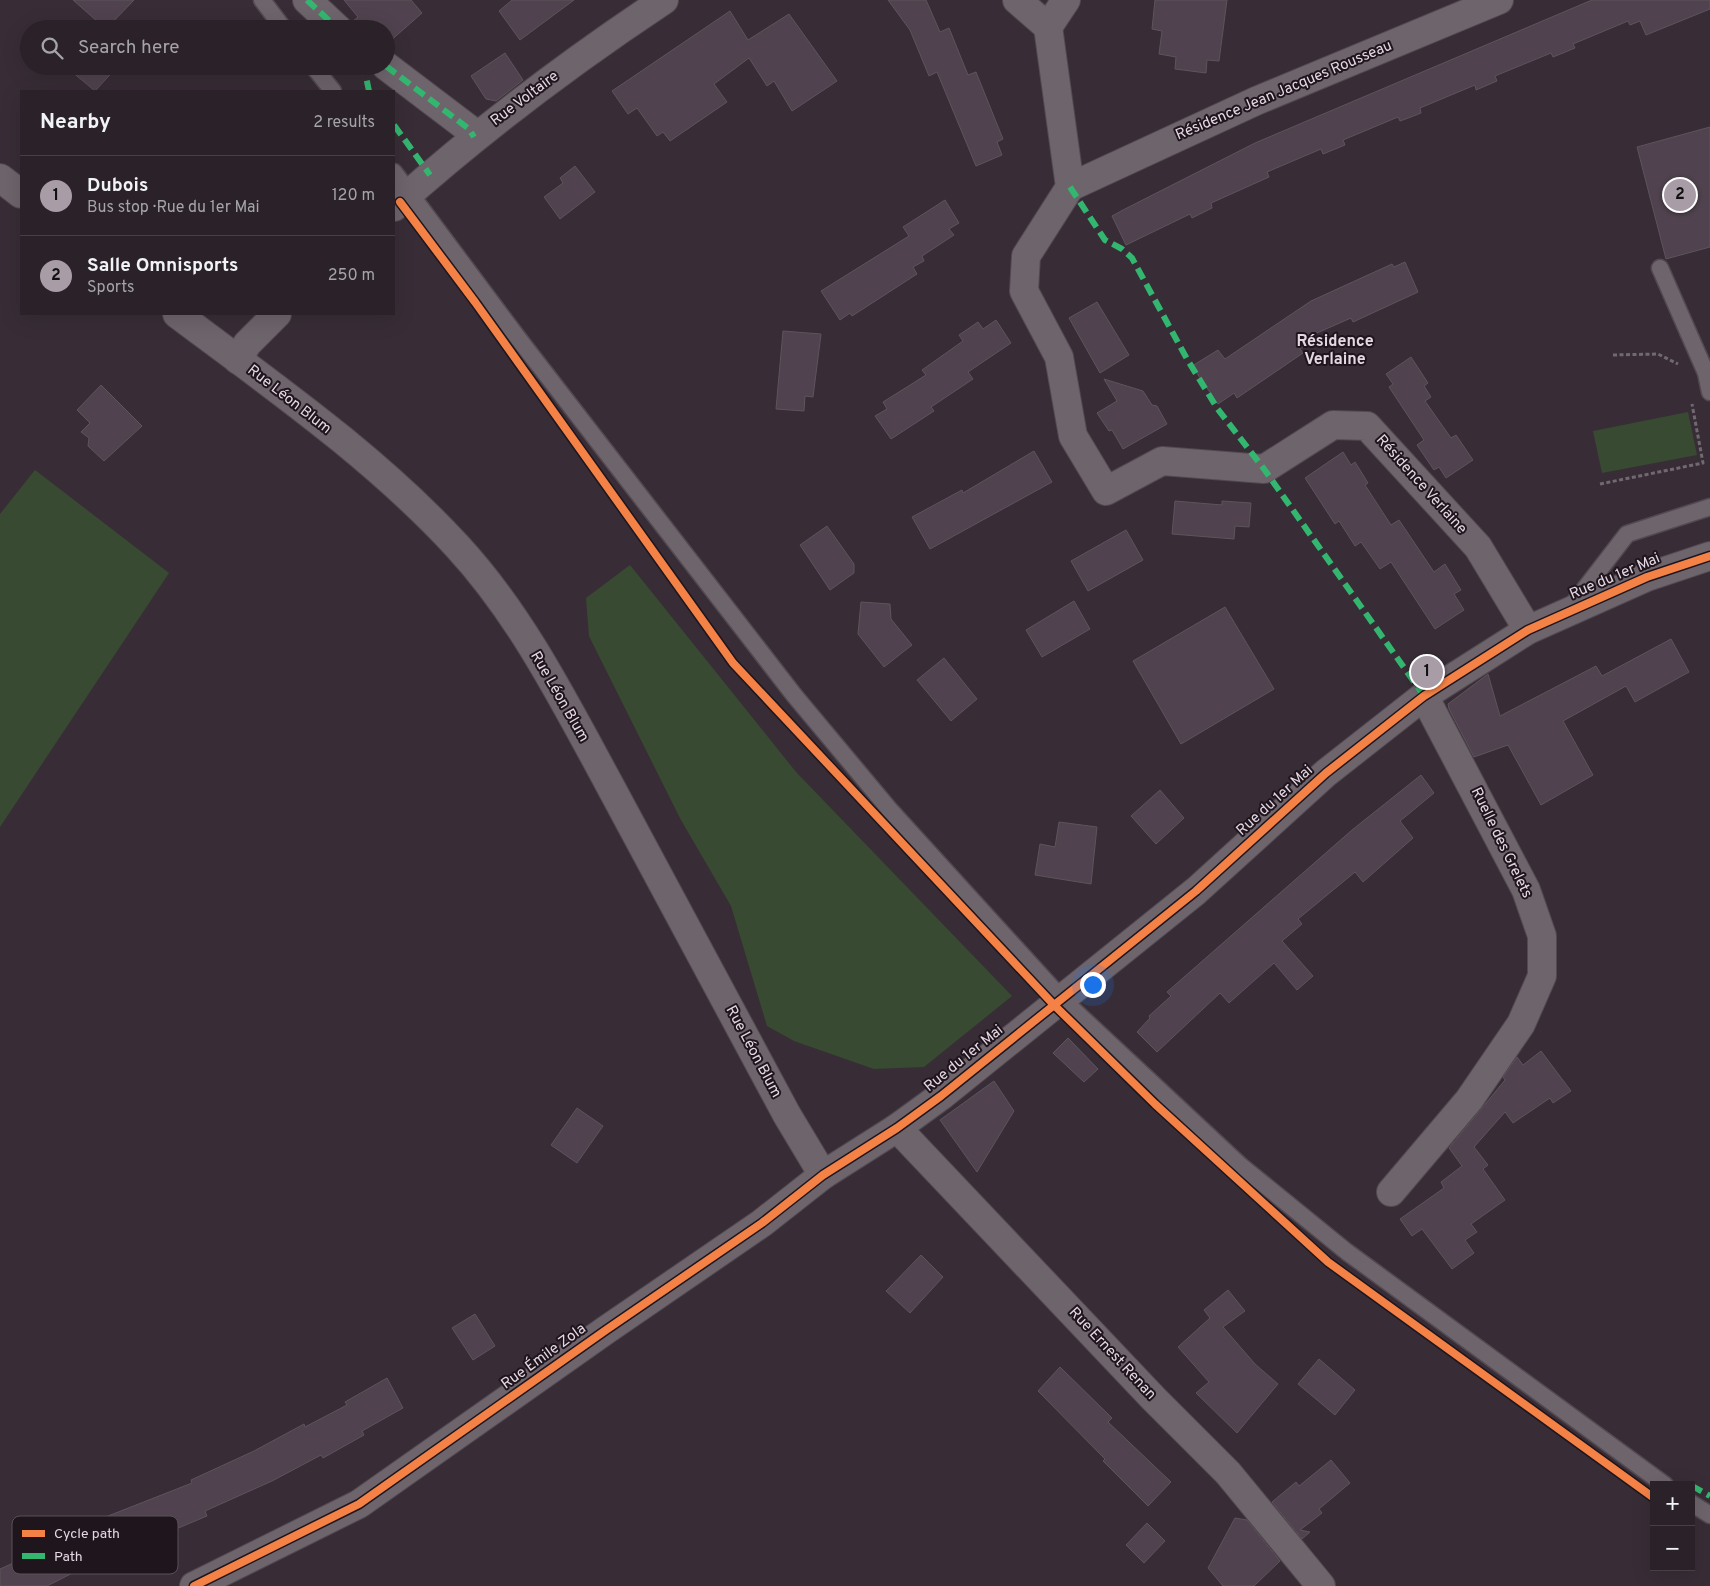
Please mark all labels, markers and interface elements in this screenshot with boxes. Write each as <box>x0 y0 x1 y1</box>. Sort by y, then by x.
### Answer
search box <box>20 20 395 75</box>
icon: search <box>38 34 66 62</box>
text: Search here <box>78 36 180 60</box>
street label: Résidence Jean Jacques Rousseau <box>1173 37 1395 145</box>
street label: Rue Voltaire <box>487 67 563 131</box>
text: Nearby <box>40 109 111 136</box>
text: 2 results <box>313 113 375 133</box>
text: Dubois <box>87 174 148 198</box>
pin: 2 <box>1664 176 1696 214</box>
text: 1 <box>53 186 59 206</box>
text: 120 m <box>332 186 375 206</box>
text: Bus stop · Rue du 1er Mai <box>87 198 259 218</box>
text: Salle Omnisports <box>87 254 238 278</box>
text: 2 <box>51 266 61 286</box>
text: 250 m <box>328 266 375 286</box>
text: Sports <box>87 278 135 298</box>
district label: Résidence Verlaine <box>1296 332 1374 370</box>
street label: Rue Léon Blum <box>243 361 335 439</box>
street label: Résidence Verlaine <box>1371 431 1471 539</box>
street label: Rue du 1er Mai <box>1567 549 1663 605</box>
street label: Rue Léon Blum <box>525 648 593 746</box>
pin: 1 <box>1411 653 1443 691</box>
street label: Rue du 1er Mai <box>1233 762 1317 840</box>
street label: Ruelle des Grelets <box>1466 785 1536 901</box>
your location <box>1080 972 1106 998</box>
street label: Rue Léon Blum <box>721 1003 785 1101</box>
street label: Rue du 1er Mai <box>920 1021 1008 1097</box>
street label: Rue Ernest Renan <box>1064 1304 1160 1404</box>
street label: Rue Émile Zola <box>497 1319 590 1394</box>
map controls <box>1650 1481 1695 1571</box>
button: + <box>1650 1481 1695 1526</box>
legend <box>12 1516 178 1574</box>
text: Cycle path <box>54 1526 120 1543</box>
button: − <box>1650 1526 1695 1571</box>
text: Path <box>54 1549 83 1566</box>

